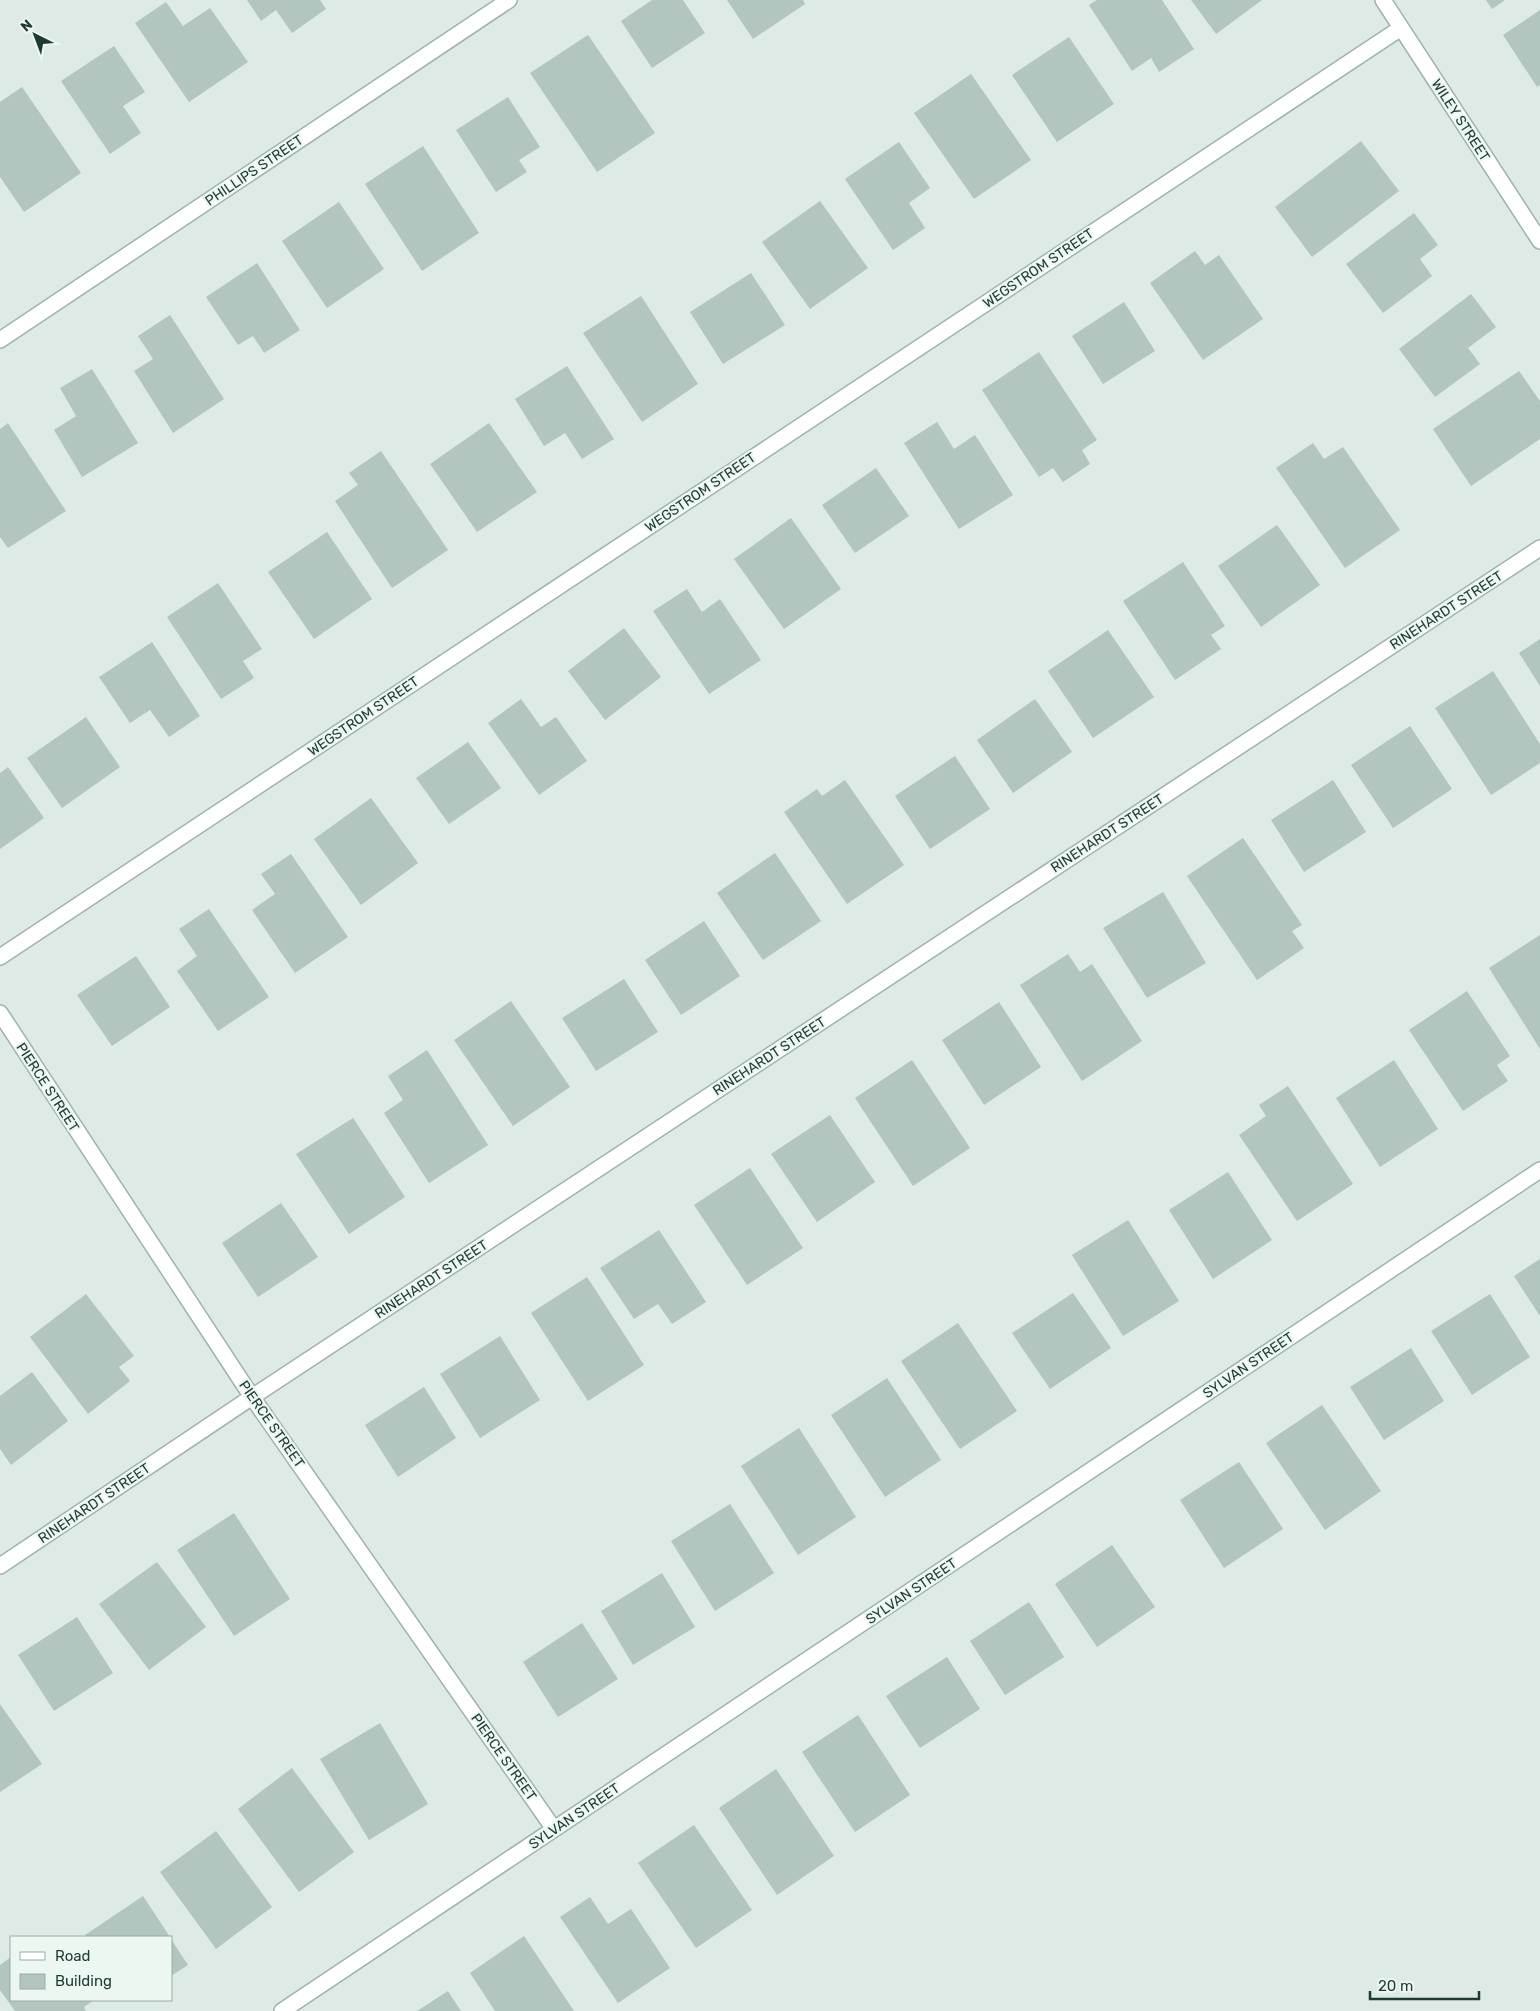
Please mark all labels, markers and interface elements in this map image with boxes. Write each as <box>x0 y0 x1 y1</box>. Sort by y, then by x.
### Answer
north arrow <box>10 10 60 60</box>
text: N <box>17 16 36 35</box>
street label: WILEY STREET <box>1428 76 1493 165</box>
street label: PHILLIPS STREET <box>202 131 306 209</box>
street label: WEGSTROM STREET <box>980 225 1097 312</box>
street label: WEGSTROM STREET <box>642 449 759 536</box>
street label: RINEHARDT STREET <box>1387 568 1506 653</box>
street label: WEGSTROM STREET <box>305 673 422 760</box>
street label: RINEHARDT STREET <box>1048 791 1167 876</box>
street label: RINEHARDT STREET <box>710 1014 829 1099</box>
street label: PIERCE STREET <box>13 1040 83 1135</box>
street label: RINEHARDT STREET <box>372 1237 491 1322</box>
street label: SYLVAN STREET <box>1200 1329 1297 1402</box>
street label: PIERCE STREET <box>235 1377 308 1471</box>
street label: RINEHARDT STREET <box>35 1460 153 1547</box>
street label: SYLVAN STREET <box>863 1555 960 1628</box>
street label: PIERCE STREET <box>467 1710 540 1804</box>
street label: SYLVAN STREET <box>526 1780 623 1853</box>
legend <box>10 1936 172 2001</box>
text: Road <box>55 1947 91 1965</box>
scale bar <box>1370 1968 1479 2000</box>
text: Building <box>55 1972 112 1990</box>
text: 20 m <box>1378 1977 1413 1995</box>

